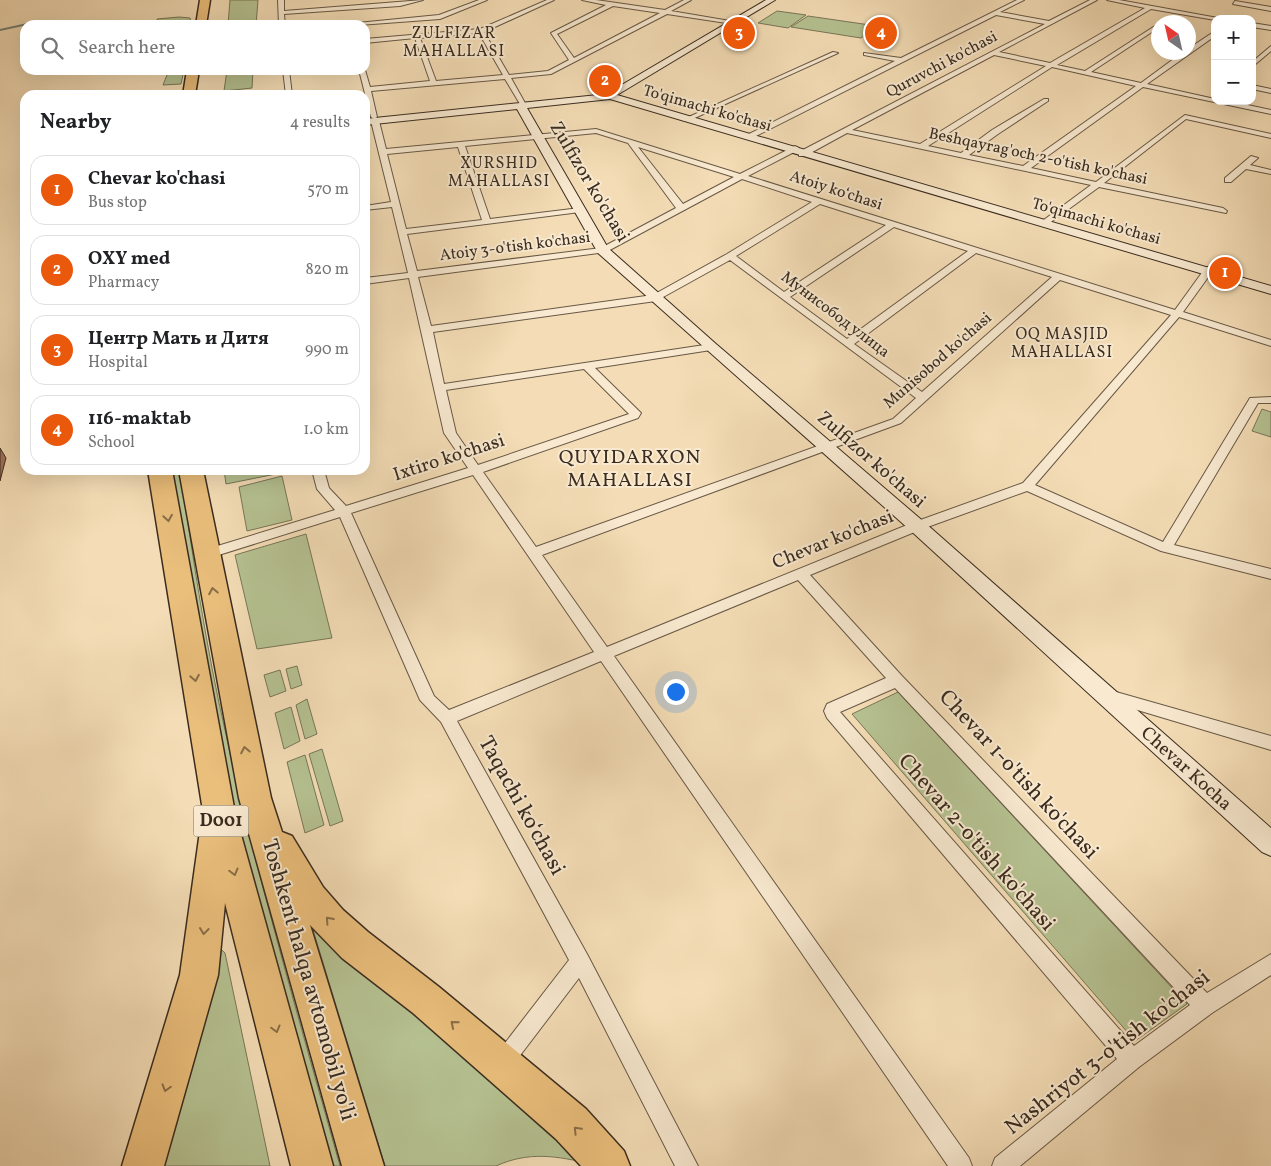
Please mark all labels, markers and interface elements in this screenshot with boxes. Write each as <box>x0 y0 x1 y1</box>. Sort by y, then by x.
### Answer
pin: 3 <box>723 14 755 52</box>
pin: 4 <box>865 14 897 52</box>
north arrow <box>1151 15 1196 60</box>
map controls <box>1211 15 1256 105</box>
button: + <box>1211 15 1256 60</box>
search box <box>20 20 370 75</box>
district label: ZULFIZAR MAHALLASI <box>403 23 505 63</box>
street label: Quruvchi ko'chasi <box>882 26 1002 104</box>
icon: search <box>38 34 66 62</box>
text: Search here <box>78 35 175 61</box>
button: − <box>1211 60 1256 105</box>
pin: 2 <box>589 62 621 100</box>
street label: To'qimachi ko'chasi <box>640 80 774 138</box>
text: Nearby <box>40 108 111 137</box>
text: 4 results <box>290 112 350 134</box>
street label: Zulfizor ko'chasi <box>543 117 635 247</box>
street label: Beshqayrag'och 2-o'tish ko'chasi <box>927 123 1150 191</box>
district label: XURSHID MAHALLASI <box>448 153 550 193</box>
text: Chevar ko'chasi <box>88 166 226 192</box>
street label: Atoiy koʻchasi <box>787 166 885 216</box>
text: 1 <box>54 179 60 201</box>
text: 570 m <box>307 179 349 201</box>
text: Bus stop <box>88 192 147 214</box>
street label: To'qimachi ko'chasi <box>1029 193 1163 251</box>
street label: Atoiy 3-o'tish ko'chasi <box>438 227 592 267</box>
text: OXY med <box>88 246 170 272</box>
pin: 1 <box>1209 254 1241 292</box>
text: 2 <box>53 259 61 281</box>
text: 820 m <box>305 259 349 281</box>
street label: Мунисобод улица <box>776 267 894 363</box>
text: Pharmacy <box>88 272 159 294</box>
street label: Munisobod ko'chasi <box>879 308 997 414</box>
district label: OQ MASJID MAHALLASI <box>1011 324 1113 364</box>
text: Центр Мать и Дитя <box>88 326 269 352</box>
text: 3 <box>53 339 61 361</box>
text: 990 m <box>305 339 349 361</box>
text: Hospital <box>88 352 148 374</box>
street label: Zulfizor ko'chasi <box>811 405 931 515</box>
text: 116-maktab <box>88 406 191 432</box>
text: 4 <box>52 419 62 441</box>
text: 1.0 km <box>303 419 349 441</box>
street label: Ixtiro ko'chasi <box>390 428 508 488</box>
text: School <box>88 432 135 454</box>
district label: QUYIDARXON MAHALLASI <box>559 444 701 495</box>
street label: Chevar ko'chasi <box>768 504 898 576</box>
one-way arrow <box>162 514 172 523</box>
one-way arrow <box>208 586 219 595</box>
one-way arrow <box>190 674 200 683</box>
your location <box>663 679 689 705</box>
street label: Chevar 1-o'tish ko'chasi <box>931 683 1105 867</box>
street label: Chevar Kocha <box>1135 721 1237 817</box>
street label: Taqachi koʻchasi <box>470 731 572 881</box>
one-way arrow <box>241 746 251 755</box>
street label: Chevar 2-o'tish ko'chasi <box>890 747 1062 939</box>
road number: D001 <box>194 806 248 836</box>
street label: Toshkent halqa avtomobil yo'li <box>253 835 363 1125</box>
one-way arrow <box>229 867 239 875</box>
one-way arrow <box>326 916 335 925</box>
one-way arrow <box>199 927 210 935</box>
street label: Nashriyot 3-o'tish ko'chasi <box>999 963 1217 1143</box>
one-way arrow <box>450 1020 459 1029</box>
one-way arrow <box>270 1024 281 1033</box>
one-way arrow <box>161 1084 171 1092</box>
one-way arrow <box>574 1126 583 1135</box>

